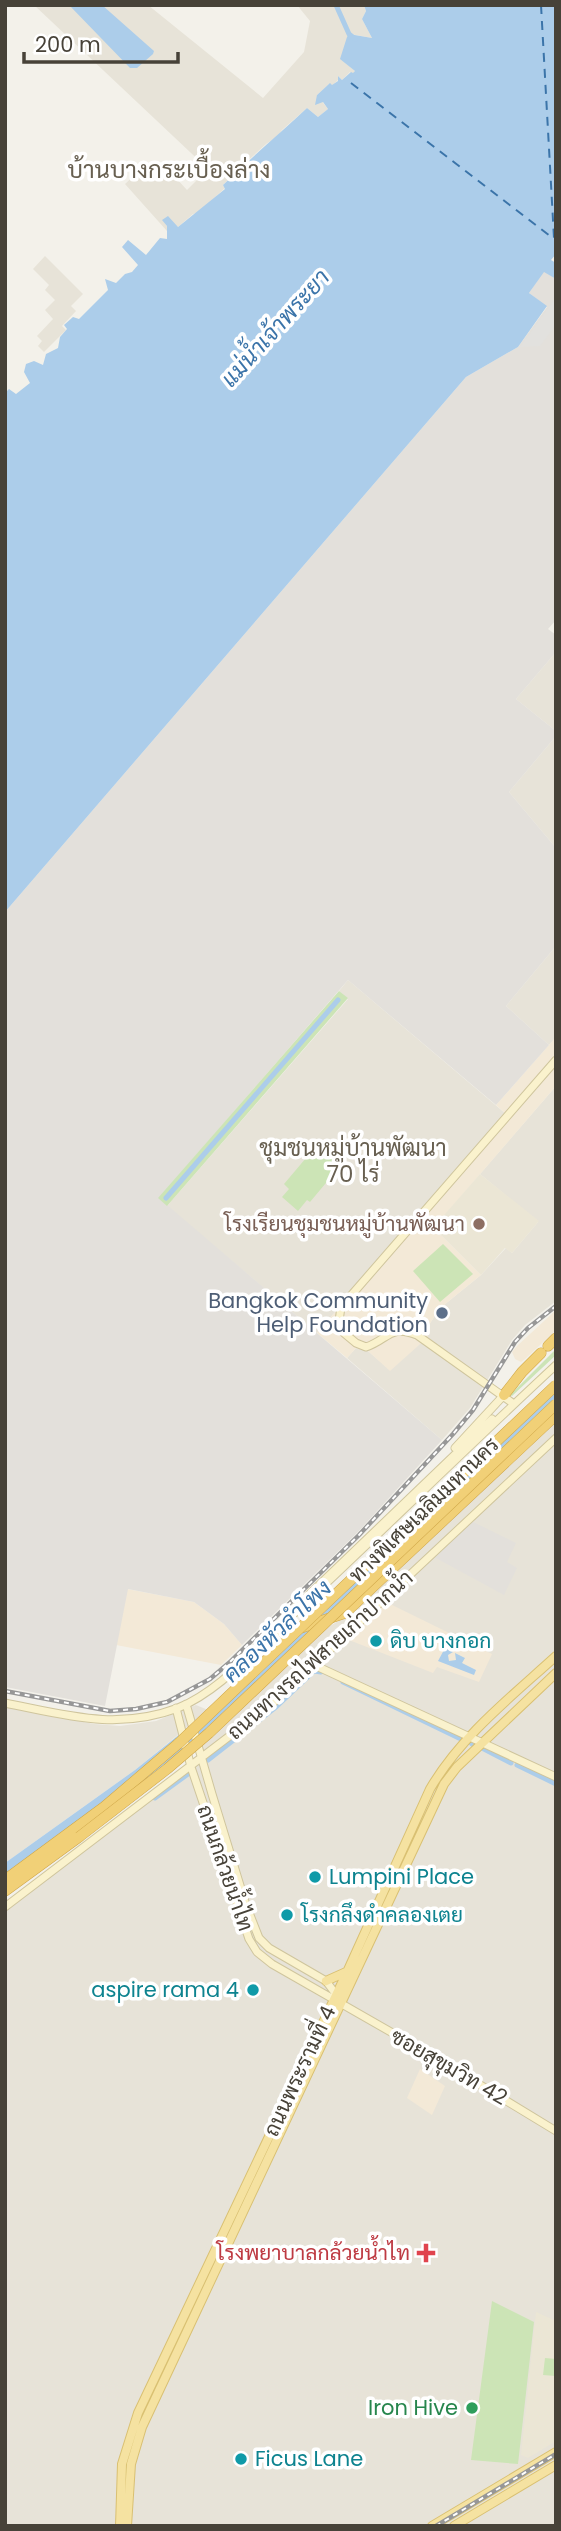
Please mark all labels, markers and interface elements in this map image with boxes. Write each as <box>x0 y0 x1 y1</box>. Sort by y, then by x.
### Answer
scale bar <box>24 21 178 65</box>
text: 200 m <box>35 30 101 59</box>
district label: บ้านบางกระเบื้องล่าง <box>67 148 271 186</box>
water label: แม่น้ำเจ้าพระยา <box>210 259 337 394</box>
district label: ชุมชนหมู่บ้านพัฒนา 70 ไร่ <box>259 1132 447 1190</box>
place label: โรงเรียนชุมชนหมู่บ้านพัฒนา <box>223 1209 465 1239</box>
marker: โรงเรียนชุมชนหมู่บ้านพัฒนา <box>471 1216 487 1232</box>
place label: Bangkok Community Help Foundation <box>208 1286 428 1339</box>
marker: Bangkok Community Help Foundation <box>434 1305 450 1321</box>
street label: ทางพิเศษเฉลิมมหานคร <box>342 1430 505 1589</box>
street label: ถนนทางรถไฟสายเก่าปากน้ำ <box>218 1561 419 1746</box>
water label: คลองหัวลำโพง <box>216 1572 338 1690</box>
place label: ดิบ บางกอก <box>390 1626 491 1655</box>
marker: ดิบ บางกอก <box>368 1633 384 1649</box>
street label: ถนนกล้วยน้ำไท <box>190 1800 263 1935</box>
place label: Lumpini Place <box>329 1862 474 1891</box>
marker: Lumpini Place <box>307 1869 323 1885</box>
place label: โรงกลึงดำคลองเตย <box>300 1900 463 1929</box>
marker: โรงกลึงดำคลองเตย <box>279 1907 295 1923</box>
place label: aspire rama 4 <box>91 1975 239 2004</box>
marker: aspire rama 4 <box>245 1982 261 1998</box>
street label: ถนนพระรามที่ 4 <box>252 1999 343 2141</box>
street label: ซอยสุขุมวิท 42 <box>386 2021 513 2112</box>
place label: โรงพยาบาลกล้วยน้ำไท <box>216 2235 410 2267</box>
marker: โรงพยาบาลกล้วยน้ำไท <box>416 2243 436 2263</box>
place label: Iron Hive <box>368 2393 458 2422</box>
marker: Iron Hive <box>464 2400 480 2416</box>
place label: Ficus Lane <box>255 2444 363 2473</box>
marker: Ficus Lane <box>233 2451 249 2467</box>

